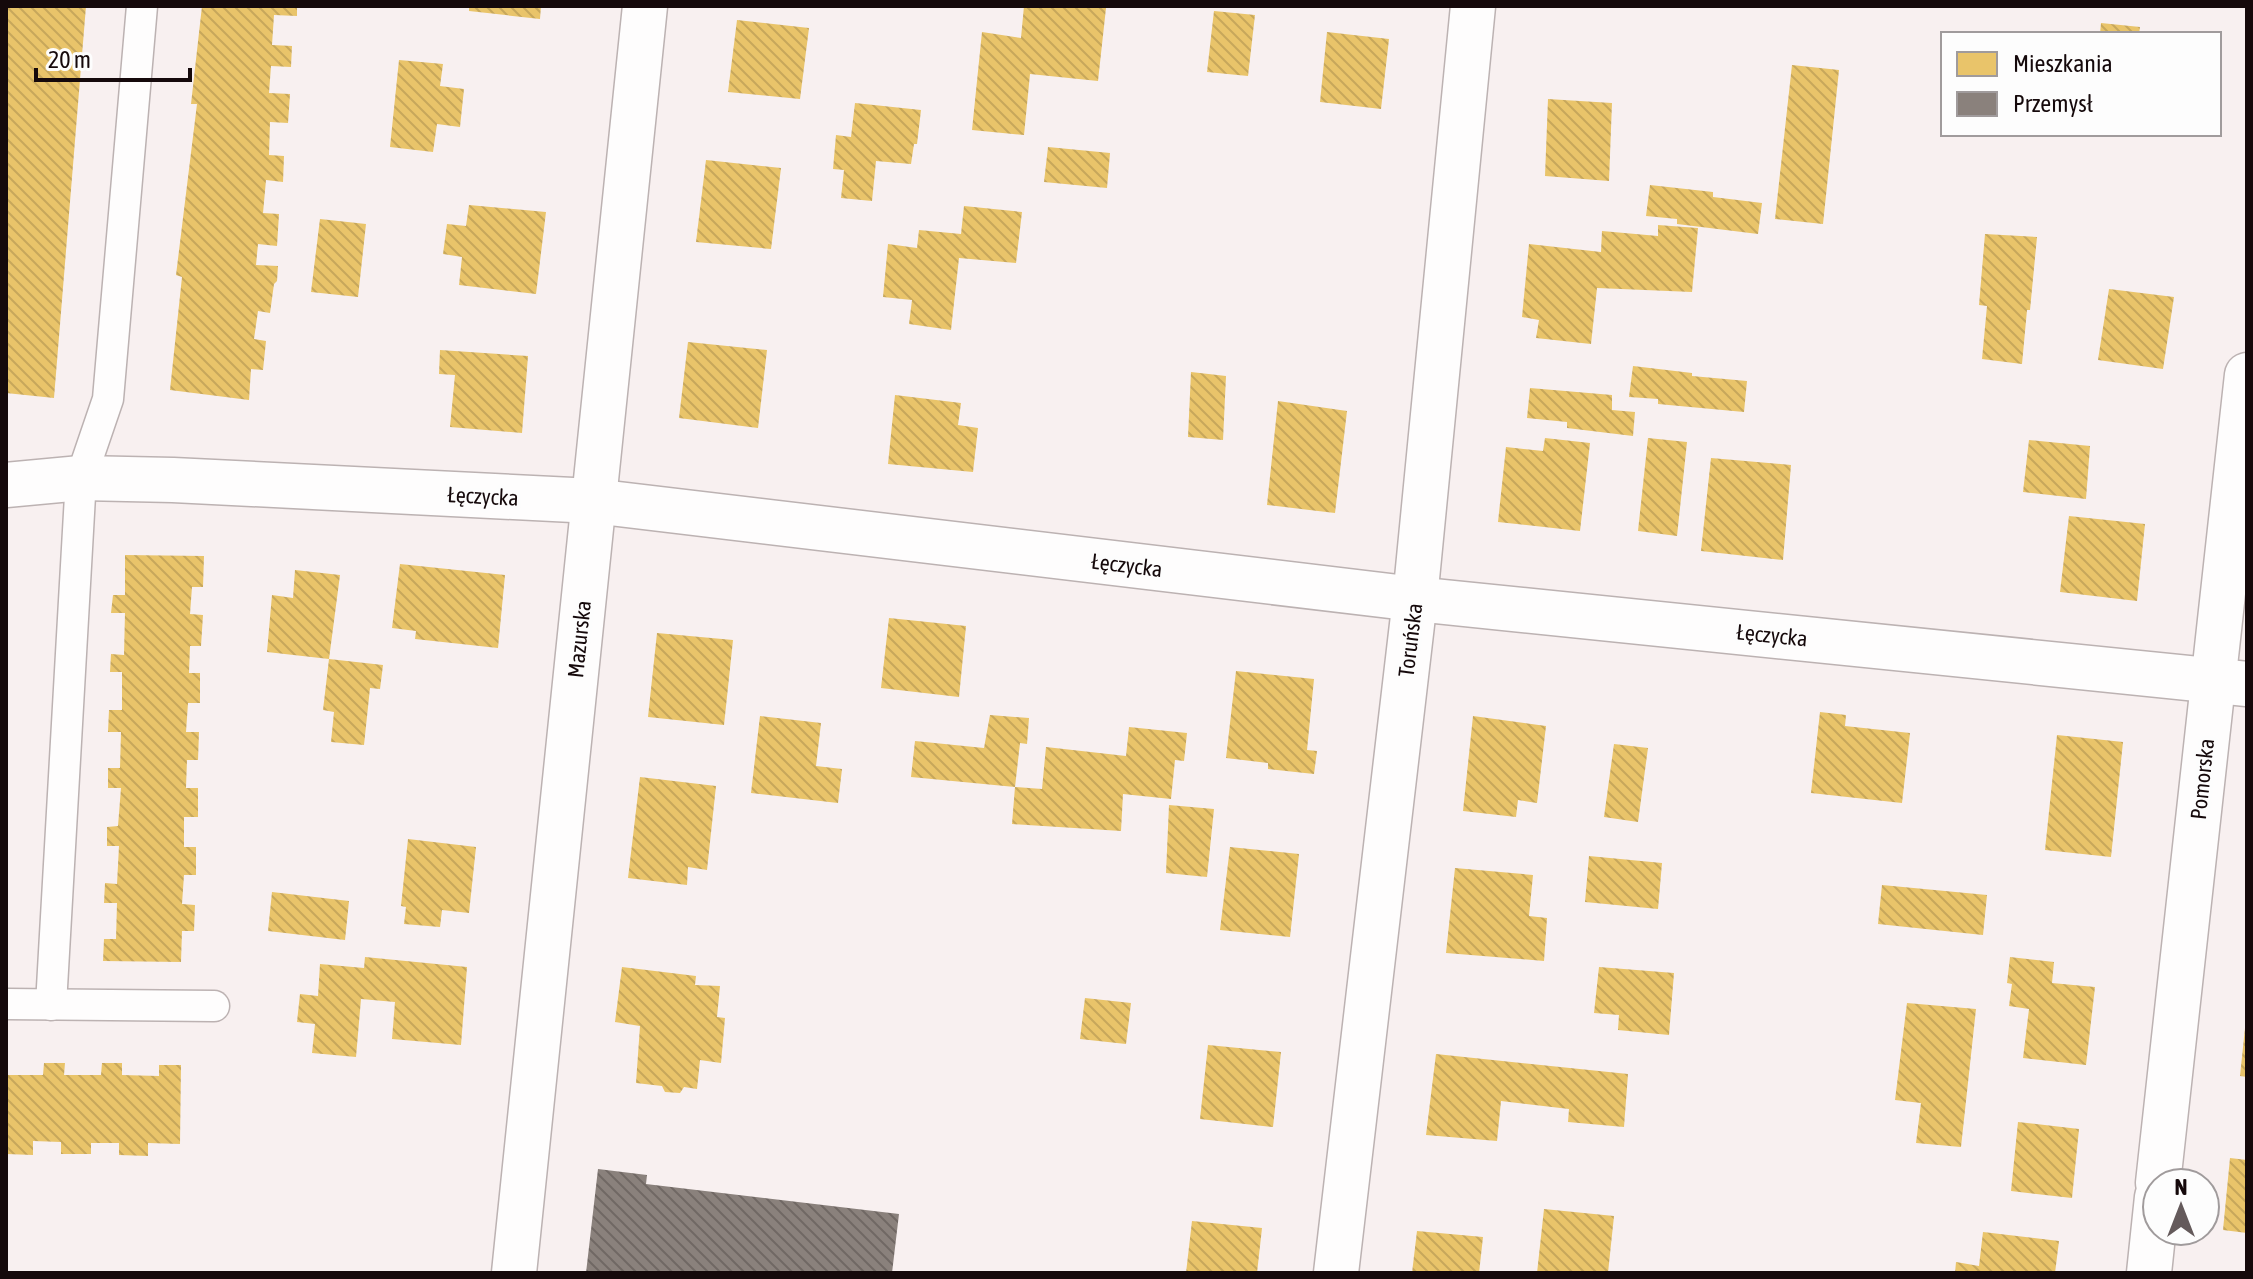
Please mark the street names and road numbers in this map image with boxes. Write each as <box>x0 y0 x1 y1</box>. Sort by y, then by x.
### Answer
street label: Łęczycka <box>447 481 519 511</box>
street label: Łęczycka <box>1090 548 1164 582</box>
street label: Mazurska <box>562 599 596 679</box>
street label: Toruńska <box>1393 602 1427 678</box>
street label: Łęczycka <box>1735 618 1809 652</box>
street label: Pomorska <box>2185 737 2219 821</box>

